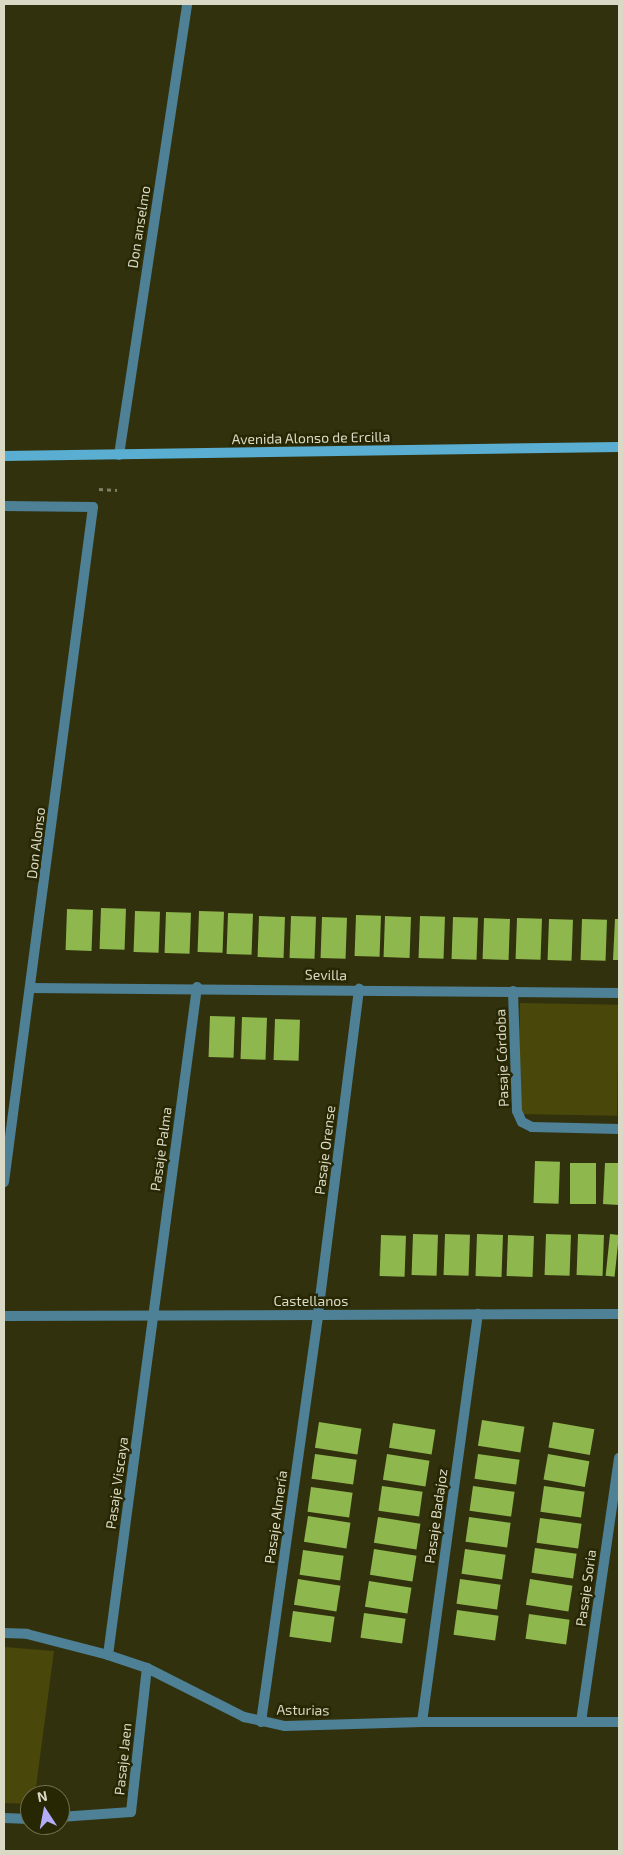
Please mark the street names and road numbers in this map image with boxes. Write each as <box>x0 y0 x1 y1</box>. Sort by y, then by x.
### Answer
street label: Don anselmo <box>124 185 154 269</box>
street label: Avenida Alonso de Ercilla <box>231 428 391 448</box>
street label: Don Alonso <box>23 806 49 880</box>
street label: Sevilla <box>305 966 347 984</box>
street label: Pasaje Córdoba <box>492 1009 512 1107</box>
street label: Pasaje Orense <box>311 1104 339 1196</box>
street label: Pasaje Palma <box>147 1106 175 1192</box>
street label: Castellanos <box>274 1293 348 1309</box>
street label: Pasaje Viscaya <box>102 1436 132 1530</box>
street label: Pasaje Badajoz <box>421 1468 451 1564</box>
street label: Pasaje Almería <box>261 1469 291 1565</box>
street label: Pasaje Soria <box>572 1549 600 1627</box>
street label: Asturias <box>276 1701 330 1719</box>
street label: Pasaje Jaen <box>111 1722 135 1796</box>

